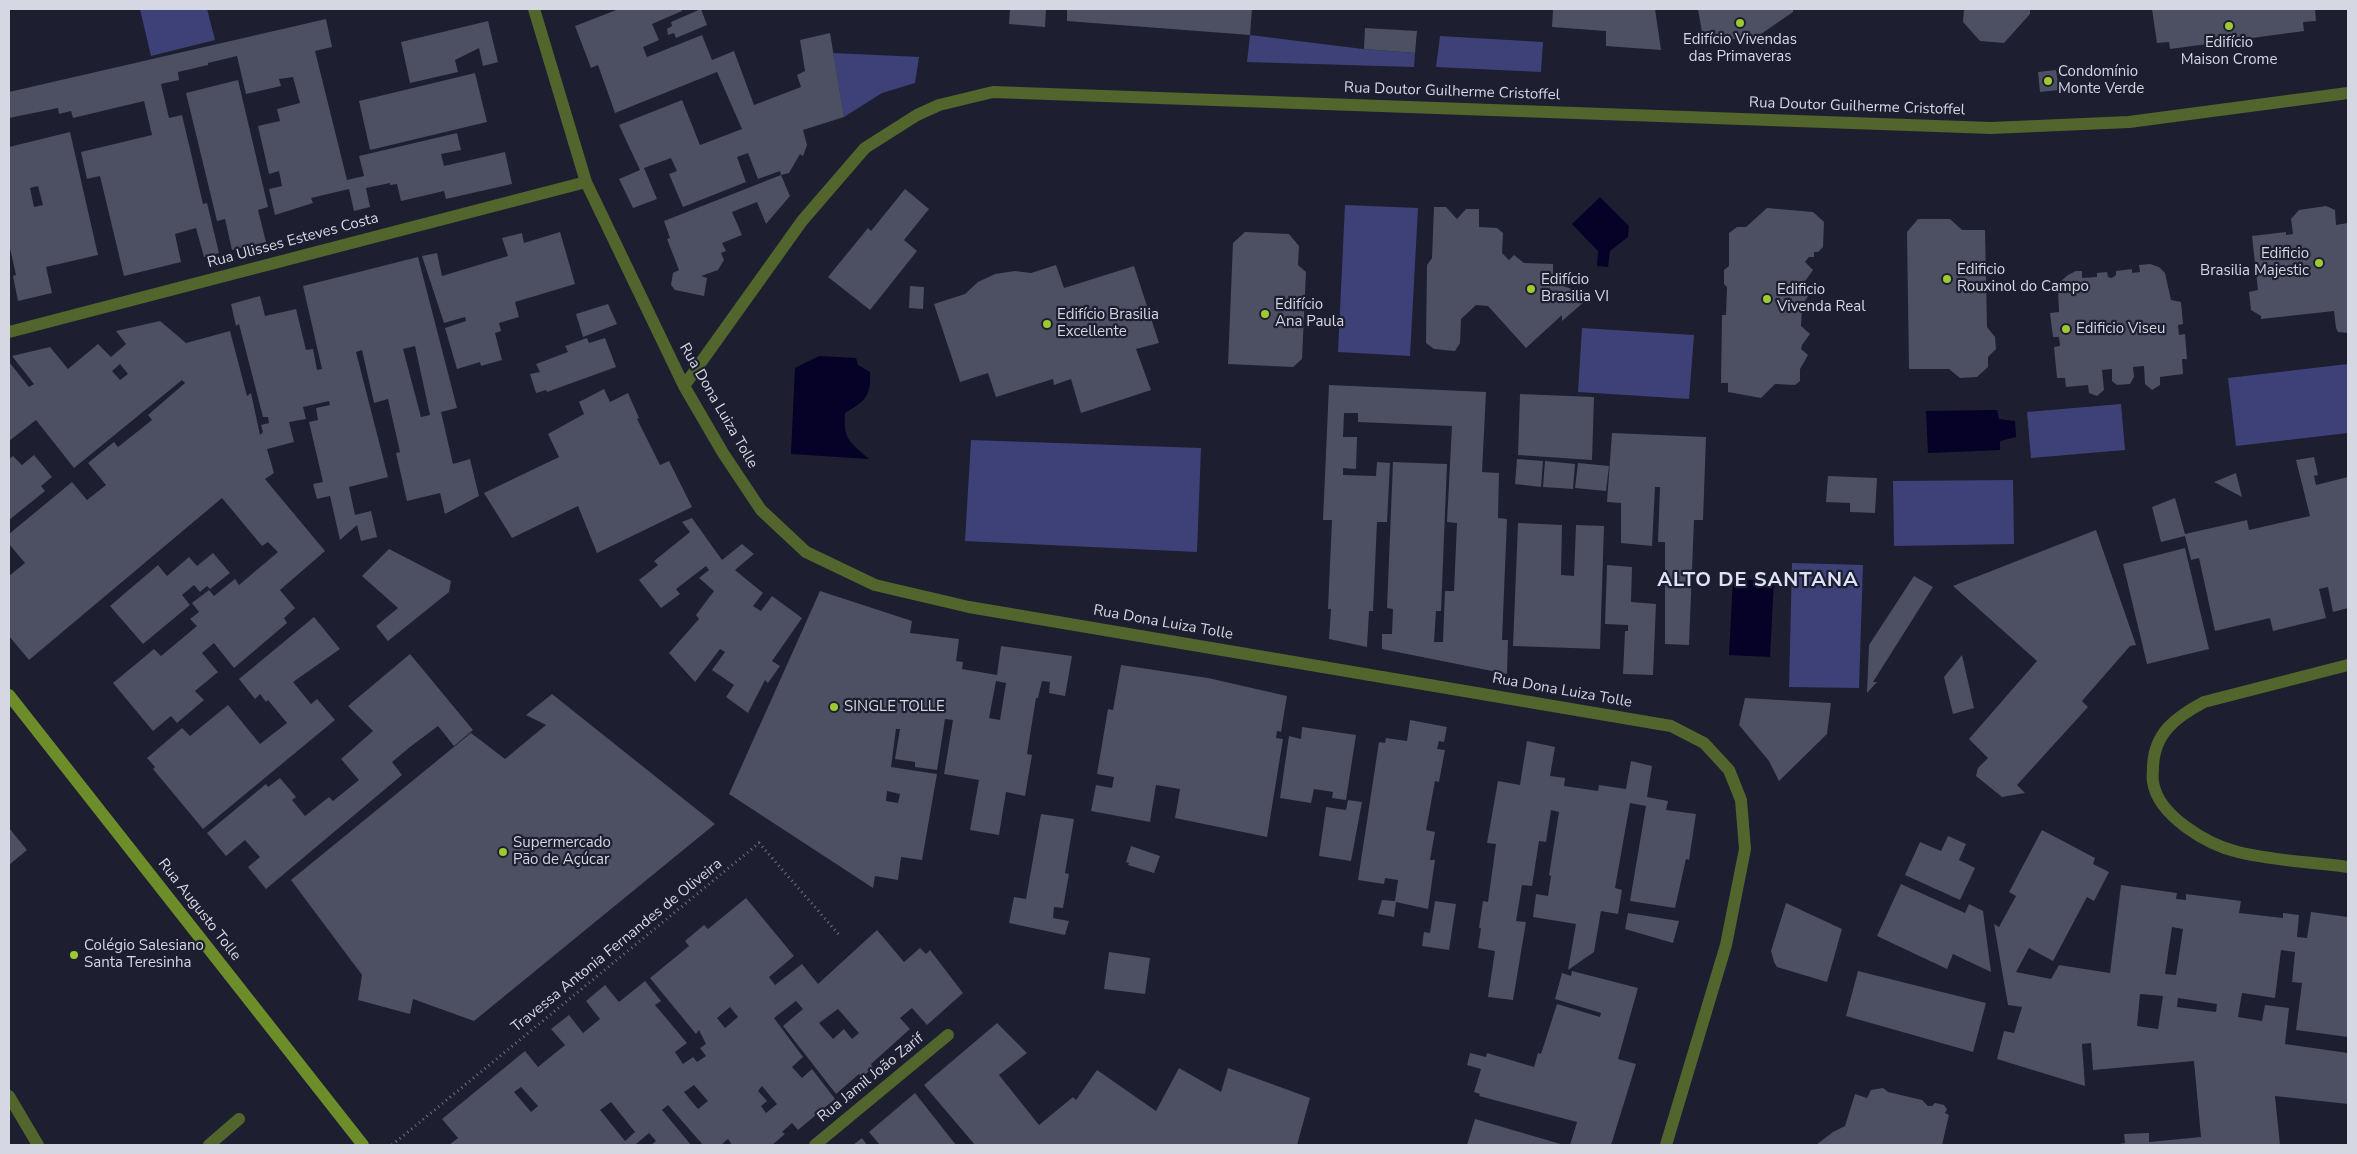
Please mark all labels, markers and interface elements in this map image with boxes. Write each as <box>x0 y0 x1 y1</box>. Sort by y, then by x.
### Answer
marker: Edifício Vivendas das Primaveras <box>1734 17 1746 29</box>
marker: Edifício Maison Crome <box>2223 20 2235 32</box>
place label: Edifício Vivendas das Primaveras <box>1683 31 1797 66</box>
place label: Edifício Maison Crome <box>2181 34 2277 69</box>
place label: Condomínio Monte Verde <box>2058 63 2144 98</box>
marker: Condomínio Monte Verde <box>2042 75 2054 87</box>
street label: Rua Doutor Guilherme Cristoffel <box>1344 79 1560 105</box>
street label: Rua Doutor Guilherme Cristoffel <box>1749 94 1965 120</box>
street label: Rua Ulisses Esteves Costa <box>206 209 380 273</box>
place label: Edificio Brasilia Majestic <box>2200 245 2309 280</box>
marker: Edificio Brasilia Majestic <box>2313 257 2325 269</box>
place label: Edificio Rouxinol do Campo <box>1957 261 2089 296</box>
place label: Edifício Brasilia VI <box>1541 271 1609 306</box>
marker: Edificio Rouxinol do Campo <box>1941 273 1953 285</box>
place label: Edificio Vivenda Real <box>1777 281 1866 316</box>
marker: Edifício Brasilia VI <box>1525 283 1537 295</box>
marker: Edificio Vivenda Real <box>1761 293 1773 305</box>
place label: Edifício Ana Paula <box>1275 296 1344 331</box>
place label: Edifício Brasilia Excellente <box>1057 306 1159 341</box>
marker: Edifício Ana Paula <box>1259 308 1271 320</box>
marker: Edifício Brasilia Excellente <box>1041 318 1053 330</box>
place label: Edificio Viseu <box>2076 320 2165 338</box>
marker: Edificio Viseu <box>2060 323 2072 335</box>
street label: Rua Dona Luiza Tolle <box>675 340 761 472</box>
district label: ALTO DE SANTANA <box>1655 569 1861 593</box>
street label: Rua Dona Luiza Tolle <box>1092 602 1234 644</box>
street label: Rua Dona Luiza Tolle <box>1491 670 1633 712</box>
place label: SINGLE TOLLE <box>844 698 945 716</box>
marker: SINGLE TOLLE <box>828 701 840 713</box>
place label: Supermercado Pão de Açúcar <box>513 834 611 869</box>
marker: Supermercado Pão de Açúcar <box>497 846 509 858</box>
street label: Rua Augusto Tolle <box>154 855 244 965</box>
street label: Travessa Antonia Fernandes de Oliveira <box>508 855 726 1037</box>
place label: Colégio Salesiano Santa Teresinha <box>84 937 204 972</box>
marker: Colégio Salesiano Santa Teresinha <box>68 949 80 961</box>
street label: Rua Jamil João Zarif <box>814 1030 928 1126</box>

